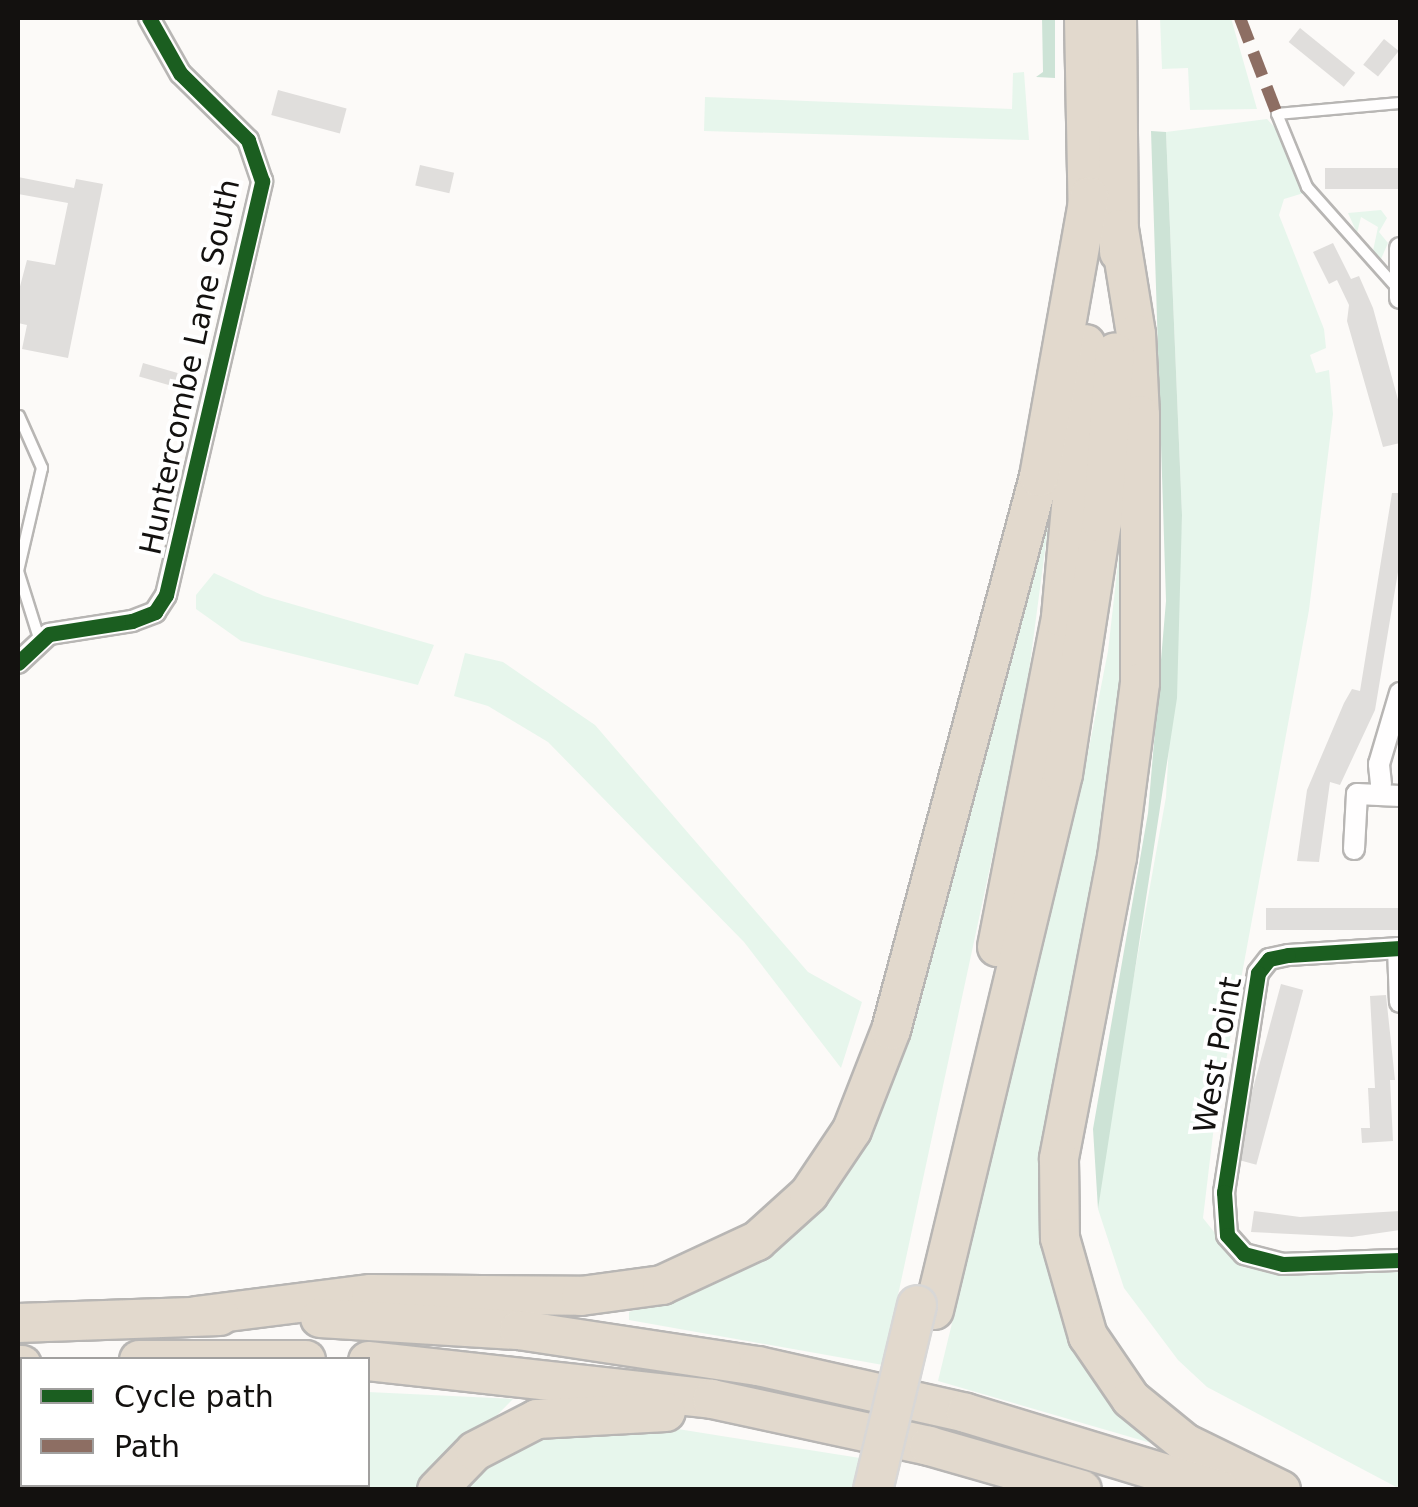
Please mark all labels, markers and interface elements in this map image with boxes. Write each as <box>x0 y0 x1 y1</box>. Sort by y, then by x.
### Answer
street label: Huntercombe Lane South <box>133 176 247 558</box>
street label: West Point <box>1187 974 1249 1136</box>
legend <box>20 1357 370 1487</box>
text: Cycle path <box>114 1379 274 1414</box>
text: Path <box>114 1429 180 1464</box>

